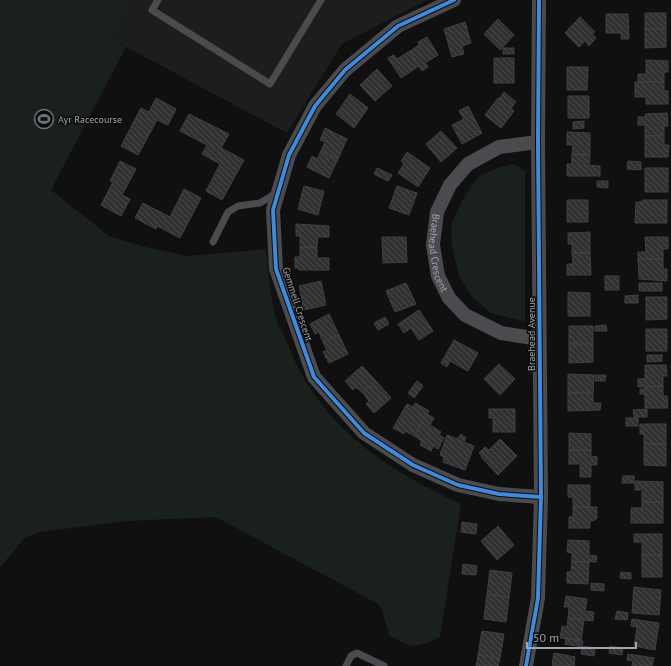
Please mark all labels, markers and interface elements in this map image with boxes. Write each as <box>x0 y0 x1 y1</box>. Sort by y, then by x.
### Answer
sports icon: Ayr Racecourse <box>33 108 55 130</box>
place label: Ayr Racecourse <box>58 113 122 126</box>
street label: Braehead Crescent <box>426 213 451 295</box>
street label: Gemmell Crescent <box>279 265 316 344</box>
street label: Braehead Avenue <box>525 297 538 371</box>
scale bar <box>527 624 636 650</box>
text: 50 m <box>533 630 559 645</box>

